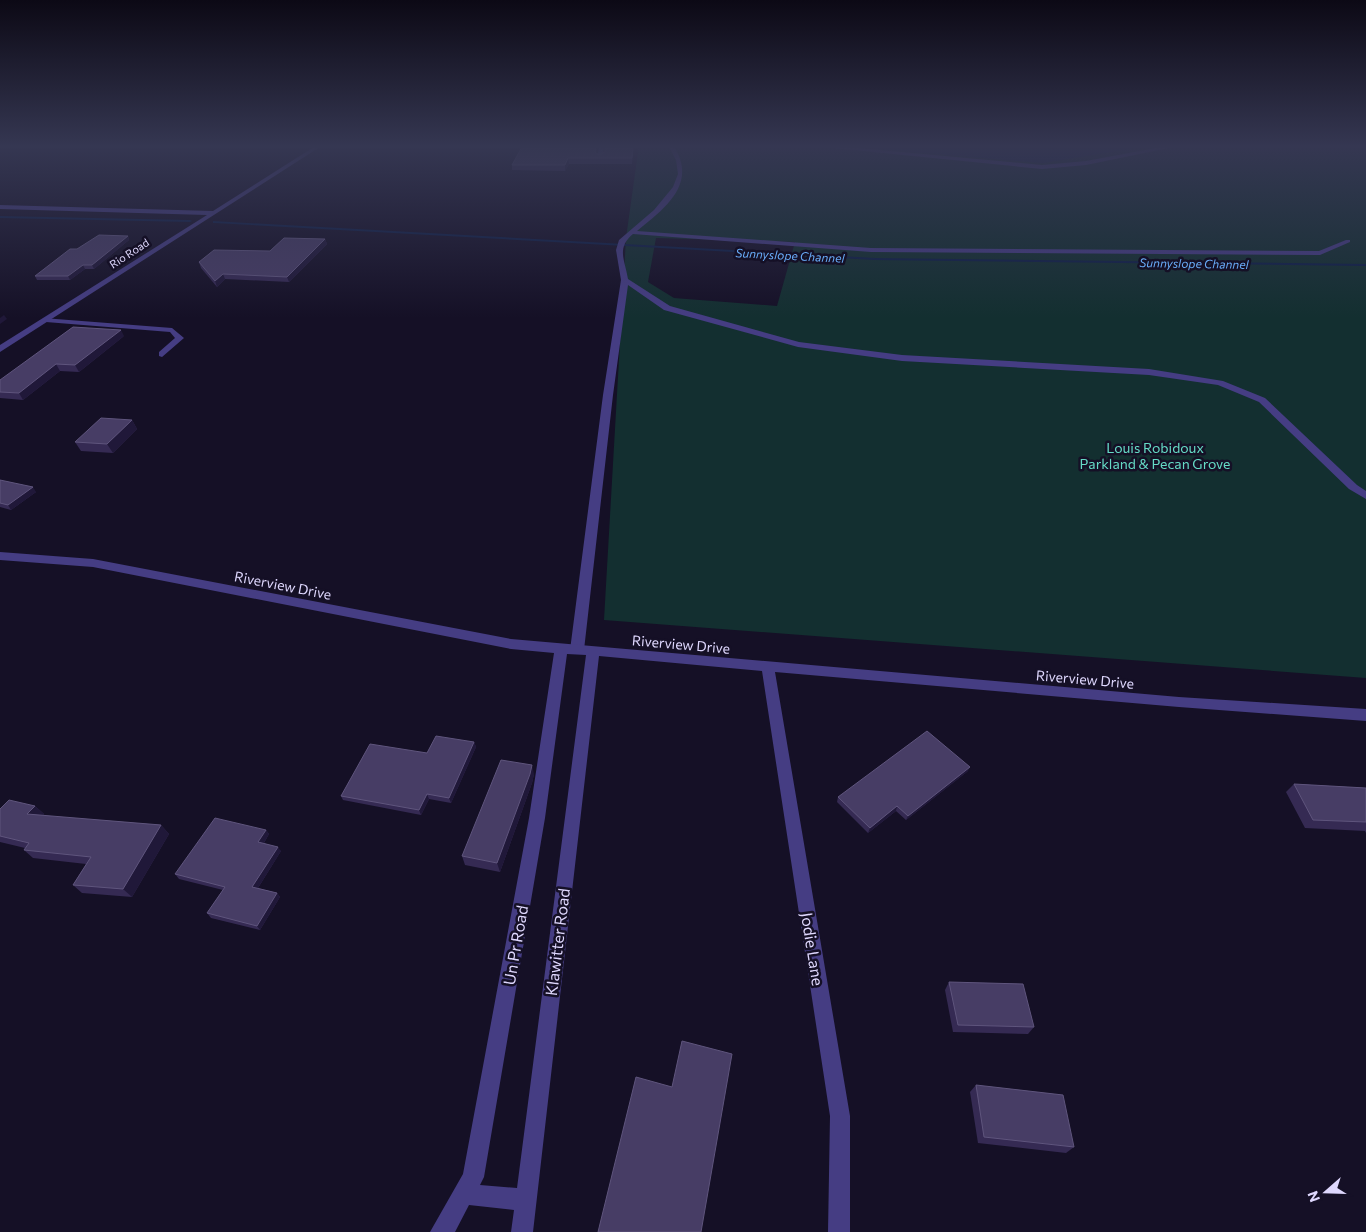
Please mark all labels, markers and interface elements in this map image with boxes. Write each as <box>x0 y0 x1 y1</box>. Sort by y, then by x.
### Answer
street label: Rio Road <box>107 235 151 271</box>
water label: Sunnyslope Channel <box>735 245 846 265</box>
water label: Sunnyslope Channel <box>1139 255 1250 271</box>
park label: Louis Robidoux Parkland & Pecan Grove <box>1080 439 1230 472</box>
street label: Riverview Drive <box>233 567 333 603</box>
street label: Riverview Drive <box>631 631 731 657</box>
street label: Riverview Drive <box>1035 666 1135 692</box>
street label: Klawitter Road <box>541 887 573 997</box>
street label: Un Pr Road <box>499 904 531 986</box>
street label: Jodie Lane <box>798 911 828 987</box>
north arrow <box>1301 1167 1351 1217</box>
text: N <box>1304 1189 1323 1204</box>

